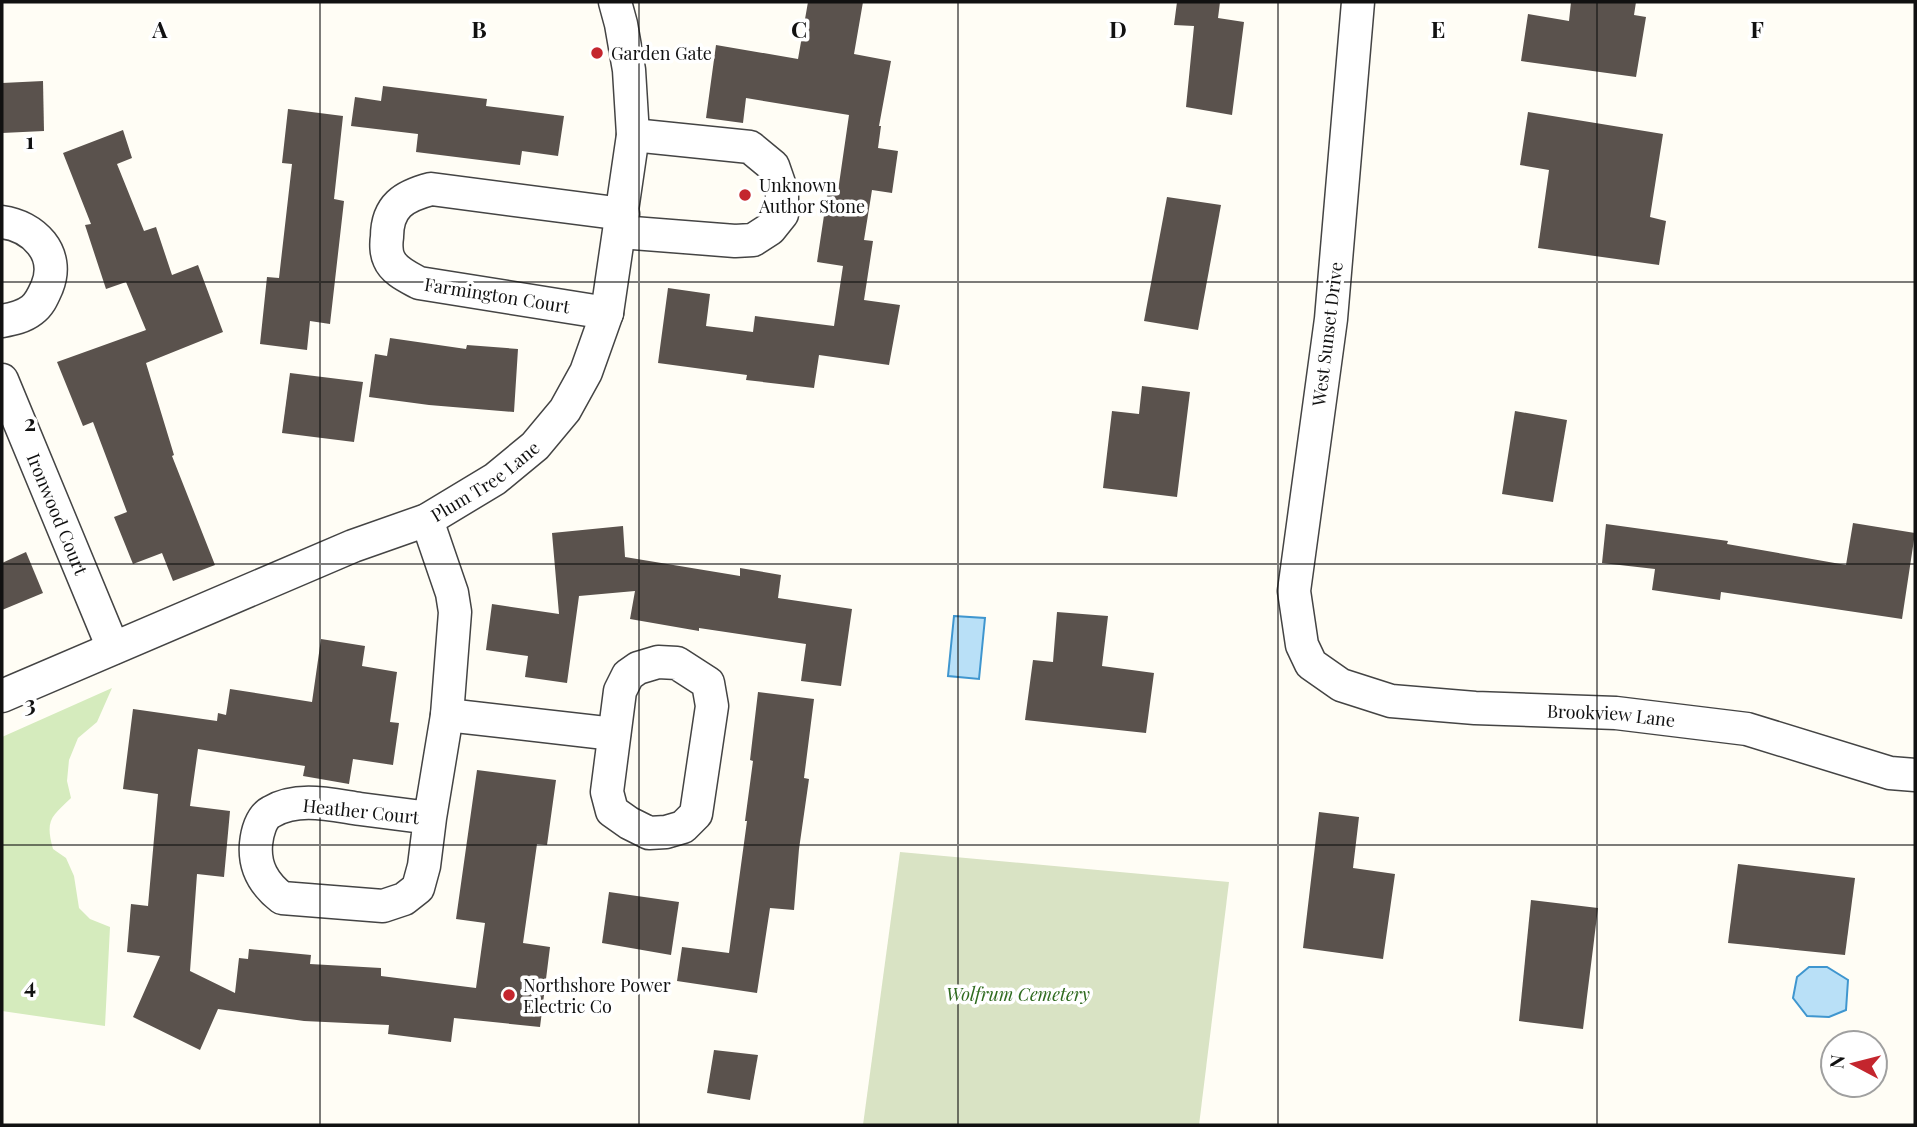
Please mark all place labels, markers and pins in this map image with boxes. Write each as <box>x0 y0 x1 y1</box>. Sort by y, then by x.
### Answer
place label: Garden Gate <box>611 41 712 65</box>
marker: Garden Gate <box>589 45 605 61</box>
place label: Unknown Author Stone <box>758 173 865 218</box>
marker: Unknown Author Stone <box>737 187 753 203</box>
place label: Northshore Power Electric Co <box>523 973 671 1018</box>
marker: Northshore Power Electric Co <box>501 987 517 1003</box>

